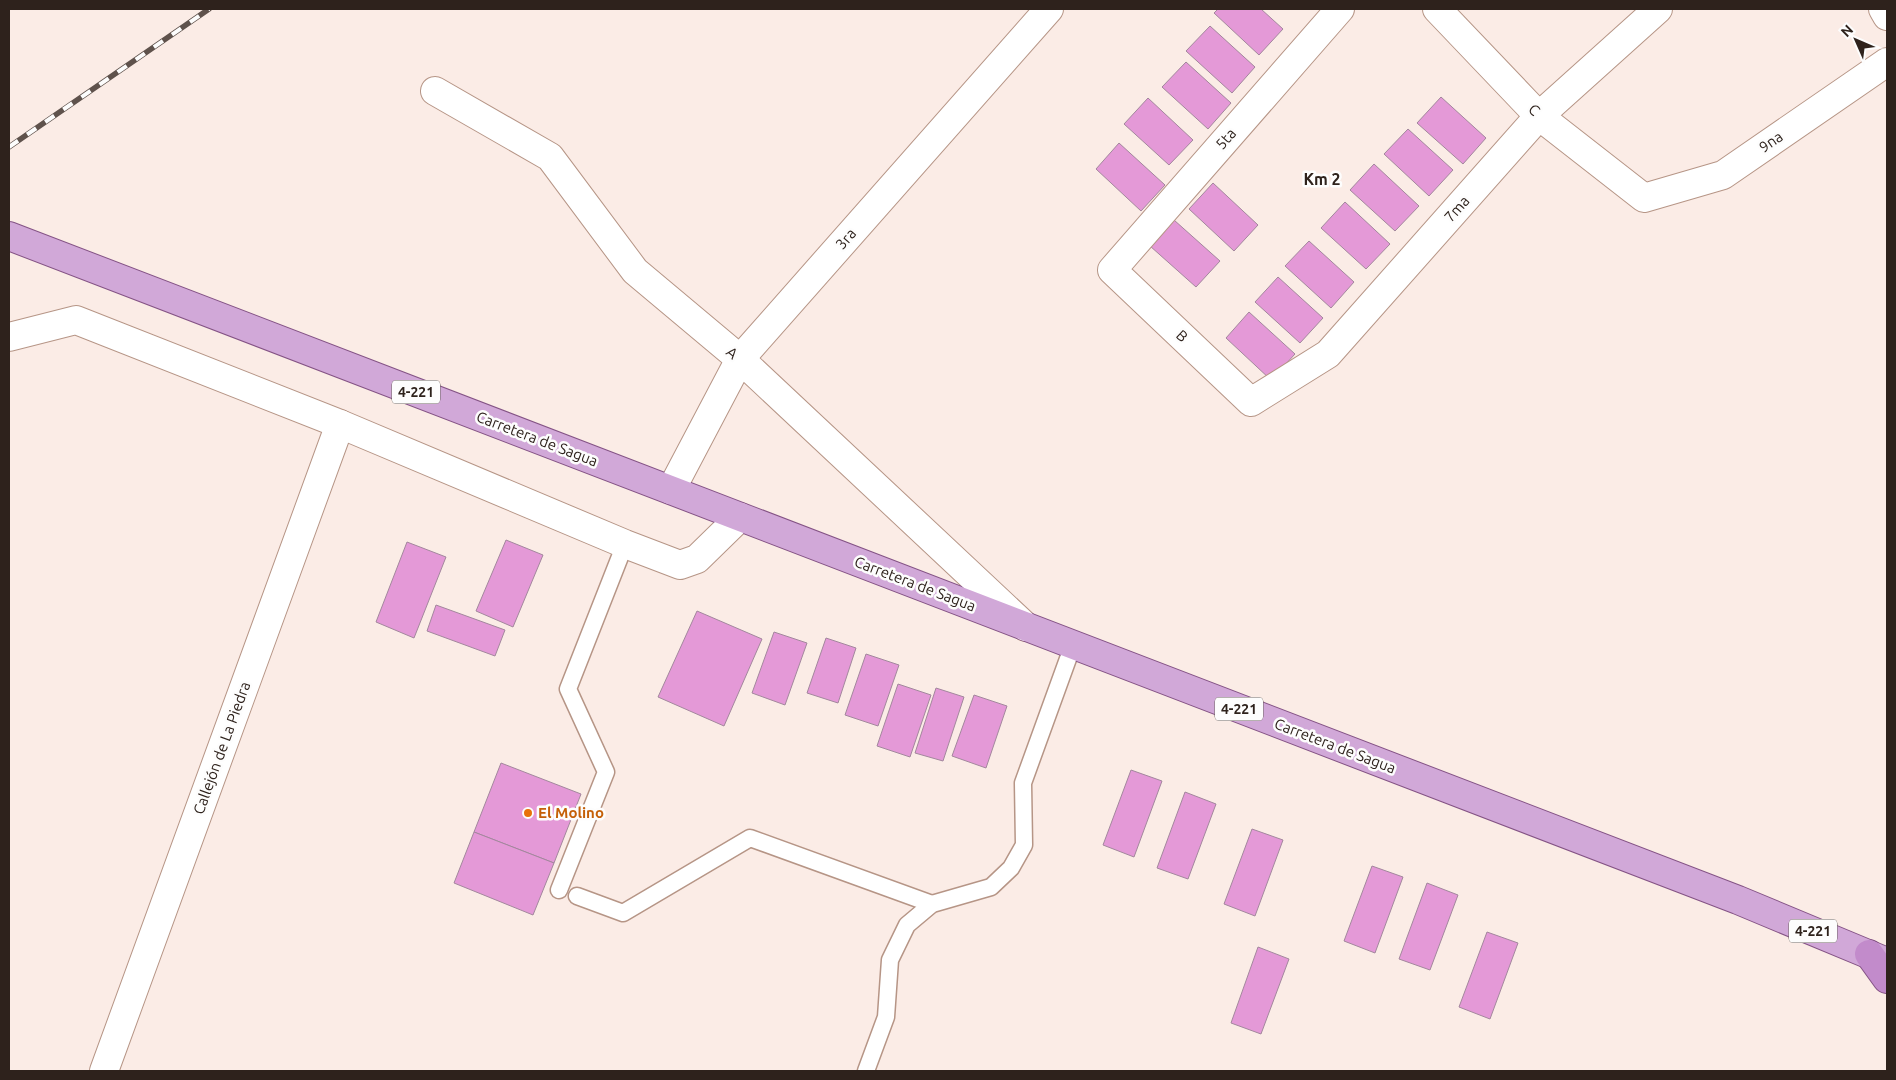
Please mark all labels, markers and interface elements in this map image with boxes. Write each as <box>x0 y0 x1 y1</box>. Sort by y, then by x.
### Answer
north arrow <box>1831 15 1881 65</box>
text: N <box>1837 21 1856 40</box>
street label: C <box>1525 100 1544 119</box>
street label: 5ta <box>1212 125 1239 153</box>
street label: 9na <box>1756 128 1786 156</box>
district label: Km 2 <box>1303 170 1341 188</box>
street label: 7ma <box>1441 192 1473 225</box>
street label: 3ra <box>832 225 859 252</box>
street label: B <box>1173 326 1192 345</box>
street label: A <box>723 343 742 362</box>
road number: 4-221 <box>392 381 440 404</box>
street label: Carretera de Sagua <box>474 408 600 469</box>
street label: Carretera de Sagua <box>852 553 978 614</box>
street label: Callejón de La Piedra <box>190 679 253 816</box>
road number: 4-221 <box>1215 698 1263 721</box>
street label: Carretera de Sagua <box>1272 715 1398 776</box>
place label: El Molino <box>538 804 604 821</box>
marker: El Molino <box>522 807 534 819</box>
road number: 4-221 <box>1789 919 1837 942</box>

